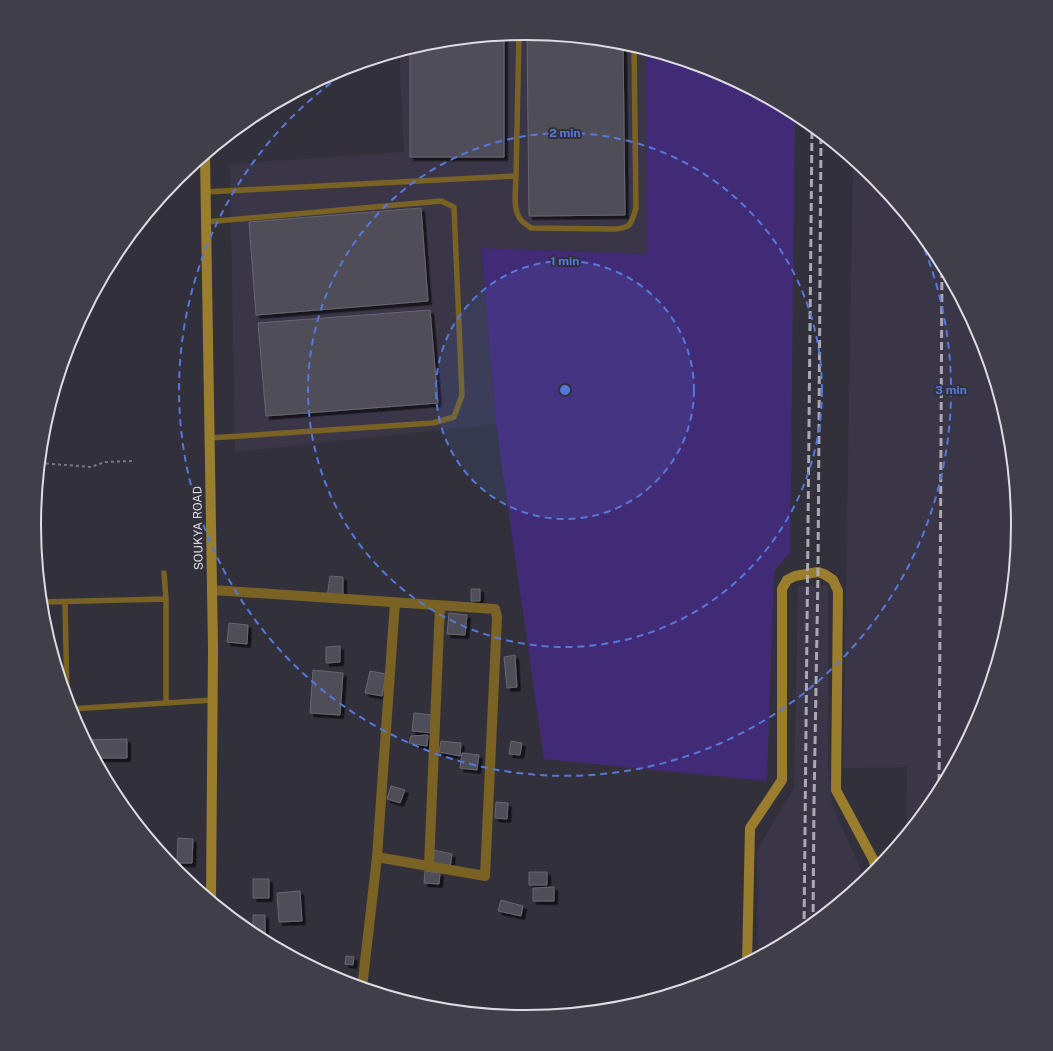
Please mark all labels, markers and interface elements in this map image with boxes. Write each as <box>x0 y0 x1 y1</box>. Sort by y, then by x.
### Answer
text: 2 min <box>549 126 581 140</box>
text: 1 min <box>551 254 579 268</box>
centre of rings <box>558 383 572 397</box>
text: 3 min <box>935 383 967 397</box>
street label: SOUKYA ROAD <box>190 486 206 570</box>

